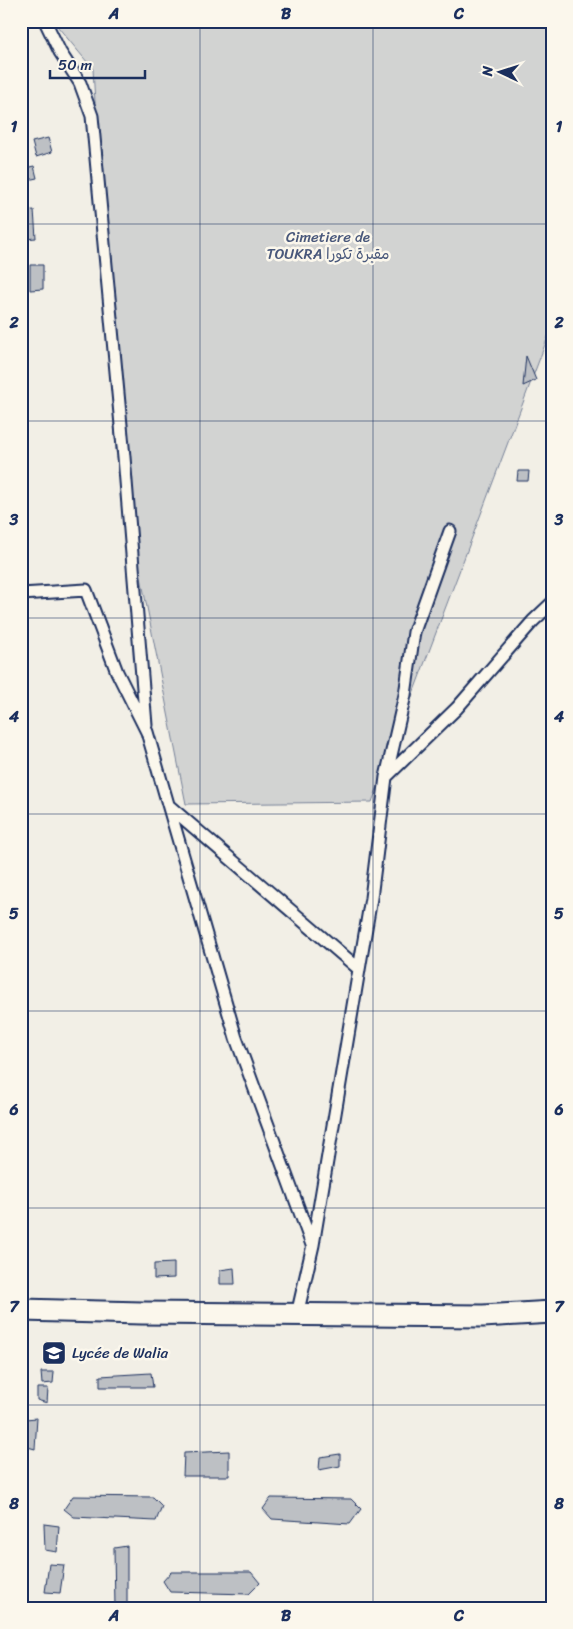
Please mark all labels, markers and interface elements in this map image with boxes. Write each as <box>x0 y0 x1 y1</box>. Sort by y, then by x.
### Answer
text: A <box>108 0 119 28</box>
text: B <box>281 0 292 28</box>
text: C <box>453 0 465 28</box>
scale bar <box>50 48 145 80</box>
north arrow <box>476 48 526 98</box>
text: 50 m <box>58 52 93 78</box>
text: N <box>475 65 500 78</box>
text: 1 <box>11 112 18 141</box>
text: 1 <box>556 112 563 141</box>
park label: Cimetiere de TOUKRA مقبرة تكورا <box>266 224 390 267</box>
text: 2 <box>8 308 19 337</box>
text: 2 <box>553 308 564 337</box>
text: 3 <box>9 505 19 534</box>
text: 3 <box>554 505 564 534</box>
text: 4 <box>8 702 19 731</box>
text: 4 <box>553 702 564 731</box>
text: 5 <box>9 899 19 928</box>
text: 5 <box>554 899 564 928</box>
text: 6 <box>8 1095 19 1124</box>
text: 6 <box>553 1095 564 1124</box>
text: 7 <box>9 1292 20 1321</box>
text: 7 <box>554 1292 565 1321</box>
school or university icon: Lycée de Walia <box>41 1340 67 1366</box>
place label: Lycée de Walia <box>72 1340 169 1366</box>
text: 8 <box>8 1489 19 1518</box>
text: 8 <box>553 1489 564 1518</box>
text: A <box>108 1601 119 1629</box>
text: B <box>281 1601 292 1629</box>
text: C <box>453 1601 465 1629</box>

